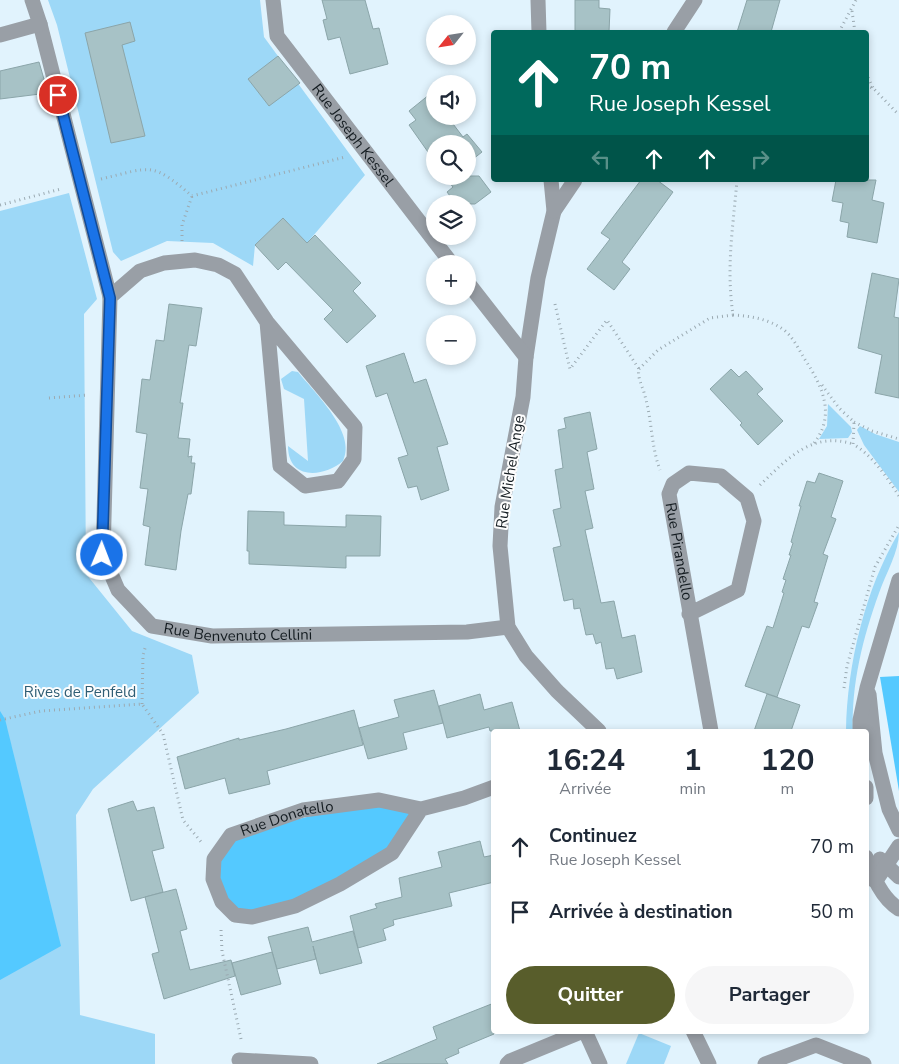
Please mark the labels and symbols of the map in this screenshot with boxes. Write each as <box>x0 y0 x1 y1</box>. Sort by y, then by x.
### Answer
north arrow <box>426 15 476 65</box>
pin <box>37 74 79 116</box>
street label: Rue Joseph Kessel <box>307 80 399 191</box>
street label: Rue Michel Ange <box>491 414 529 530</box>
street label: Rue Pirandello <box>661 501 698 602</box>
position arrow <box>75 528 127 580</box>
street label: Rue Benvenuto Cellini <box>162 618 312 646</box>
park label: Rives de Penfeld <box>24 682 136 702</box>
street label: Rue Donatello <box>237 796 335 841</box>

